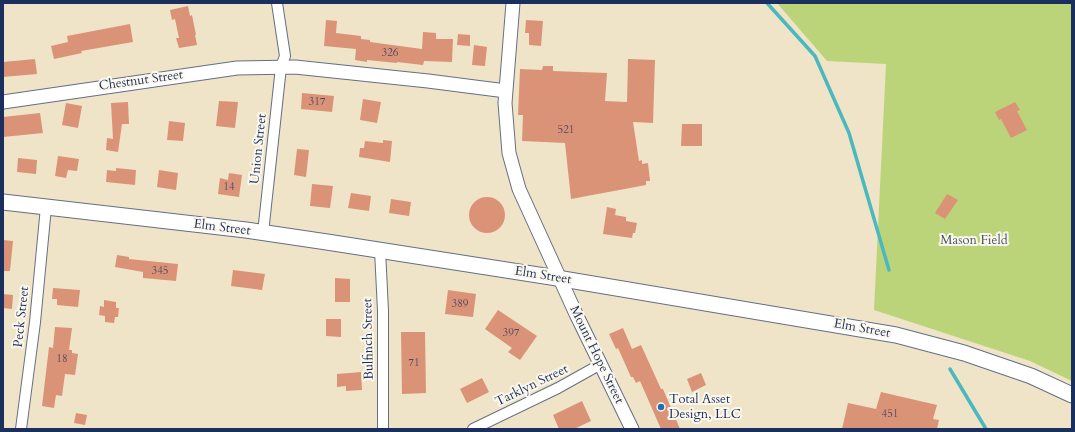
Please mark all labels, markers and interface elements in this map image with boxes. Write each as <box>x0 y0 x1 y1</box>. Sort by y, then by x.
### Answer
house number: 326 <box>382 46 398 60</box>
street label: Chestnut Street <box>98 67 184 95</box>
house number: 317 <box>309 95 325 109</box>
street label: Union Street <box>248 113 270 185</box>
house number: 521 <box>558 123 574 137</box>
house number: 14 <box>223 180 235 194</box>
street label: Elm Street <box>193 217 251 239</box>
park label: Mason Field <box>940 233 1008 249</box>
house number: 345 <box>152 264 168 278</box>
street label: Elm Street <box>514 264 572 288</box>
street label: Peck Street <box>11 286 33 348</box>
house number: 389 <box>452 297 468 311</box>
street label: Bulfinch Street <box>360 298 378 380</box>
street label: Mount Hope Street <box>566 304 626 406</box>
street label: Elm Street <box>833 316 891 342</box>
house number: 397 <box>503 326 519 340</box>
house number: 18 <box>56 352 68 366</box>
house number: 71 <box>408 356 420 370</box>
street label: Tarklyn Street <box>493 362 571 410</box>
place label: Total Asset Design, LLC <box>669 392 741 423</box>
marker: Total Asset Design, LLC <box>656 402 666 412</box>
house number: 451 <box>882 407 898 421</box>

